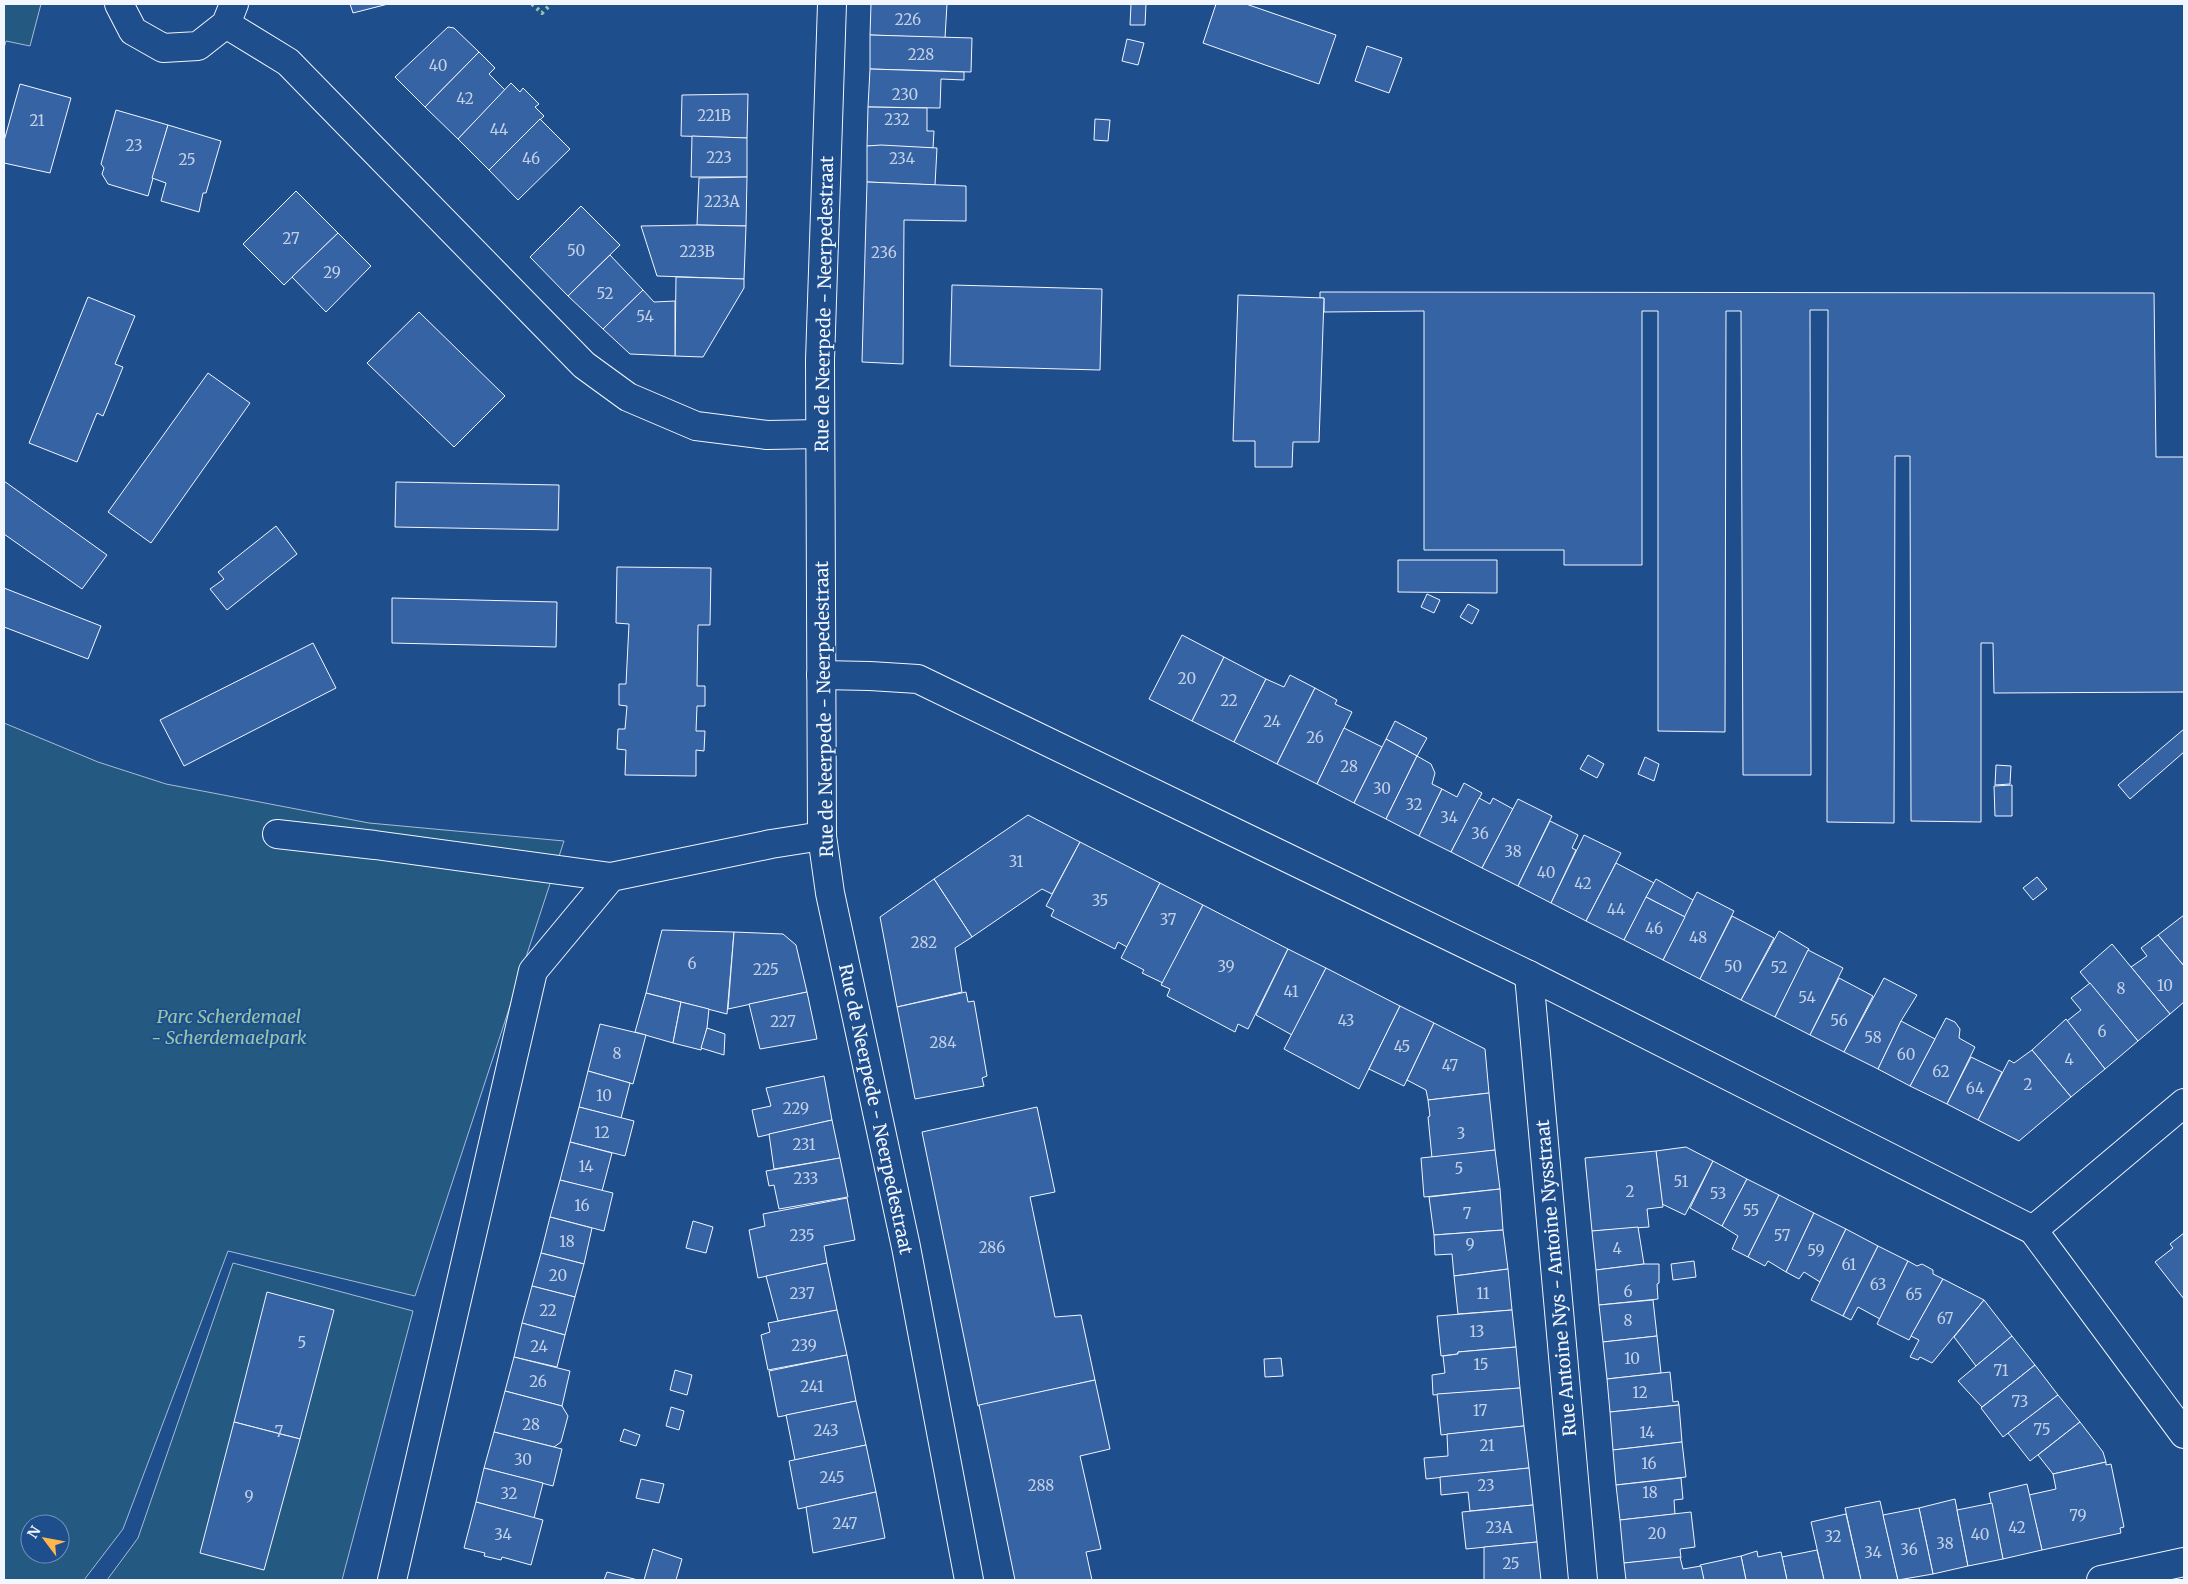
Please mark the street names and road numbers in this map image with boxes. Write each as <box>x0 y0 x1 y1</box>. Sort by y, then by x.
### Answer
street label: Rue de Neerpede - Neerpedestraat <box>810 156 838 452</box>
street label: Rue de Neerpede - Neerpedestraat <box>810 561 838 857</box>
street label: Rue de Neerpede - Neerpedestraat <box>834 962 918 1256</box>
street label: Rue Antoine Nys - Antoine Nysstraat <box>1531 1119 1581 1437</box>

